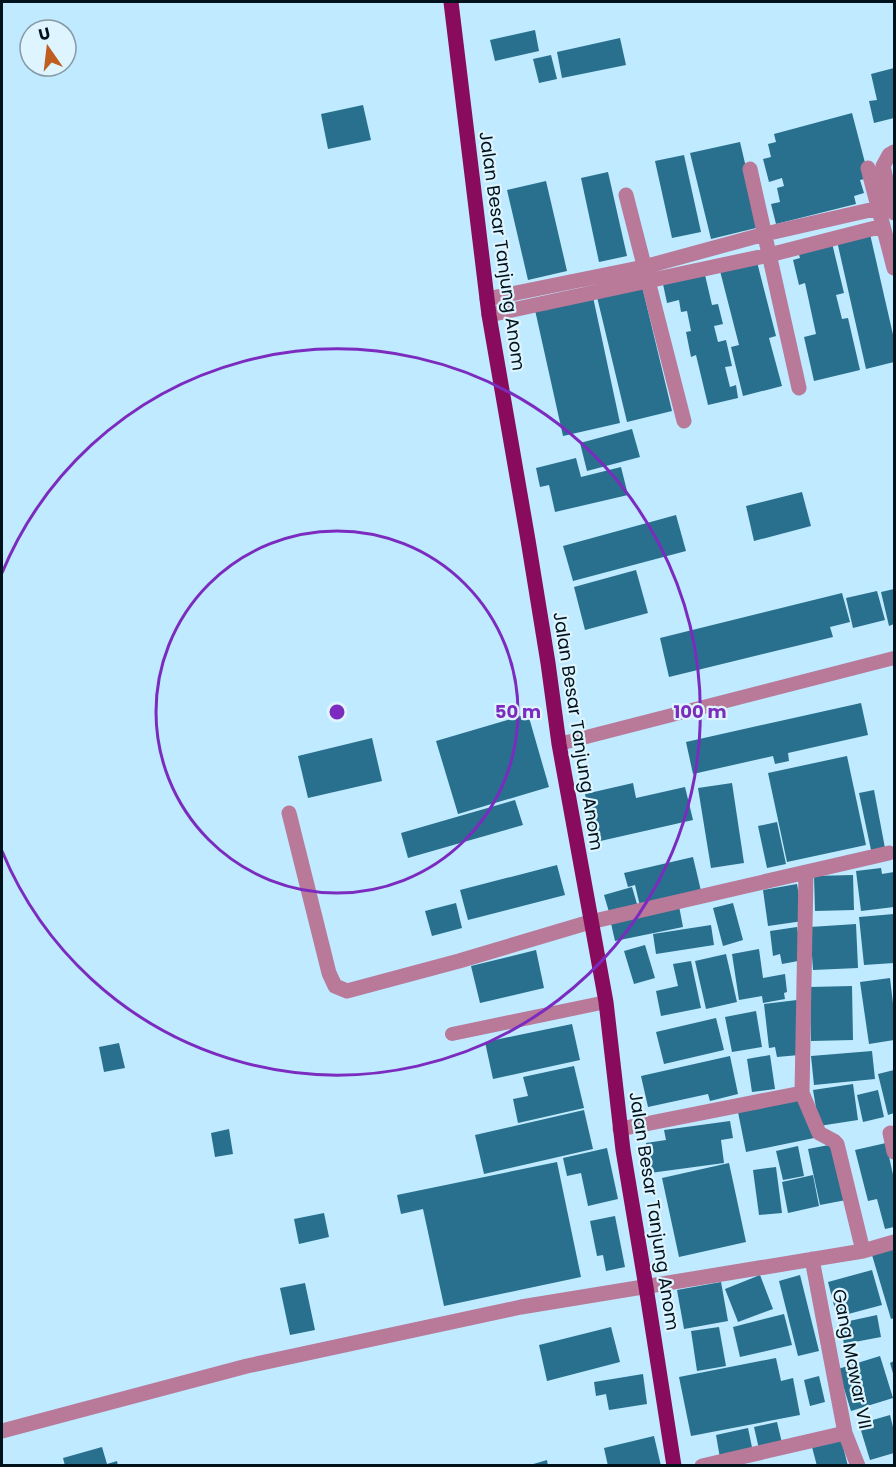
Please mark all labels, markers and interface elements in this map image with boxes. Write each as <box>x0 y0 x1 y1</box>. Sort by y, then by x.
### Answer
north arrow <box>18 18 78 78</box>
text: U <box>36 21 53 46</box>
street label: Jalan Besar Tanjung Anom <box>473 130 532 372</box>
street label: Jalan Besar Tanjung Anom <box>547 610 610 852</box>
text: 50 m <box>495 699 541 724</box>
text: 100 m <box>673 699 727 724</box>
centre of rings <box>327 702 347 722</box>
street label: Jalan Besar Tanjung Anom <box>623 1090 686 1332</box>
street label: Gang Mawar VII <box>827 1287 878 1431</box>

